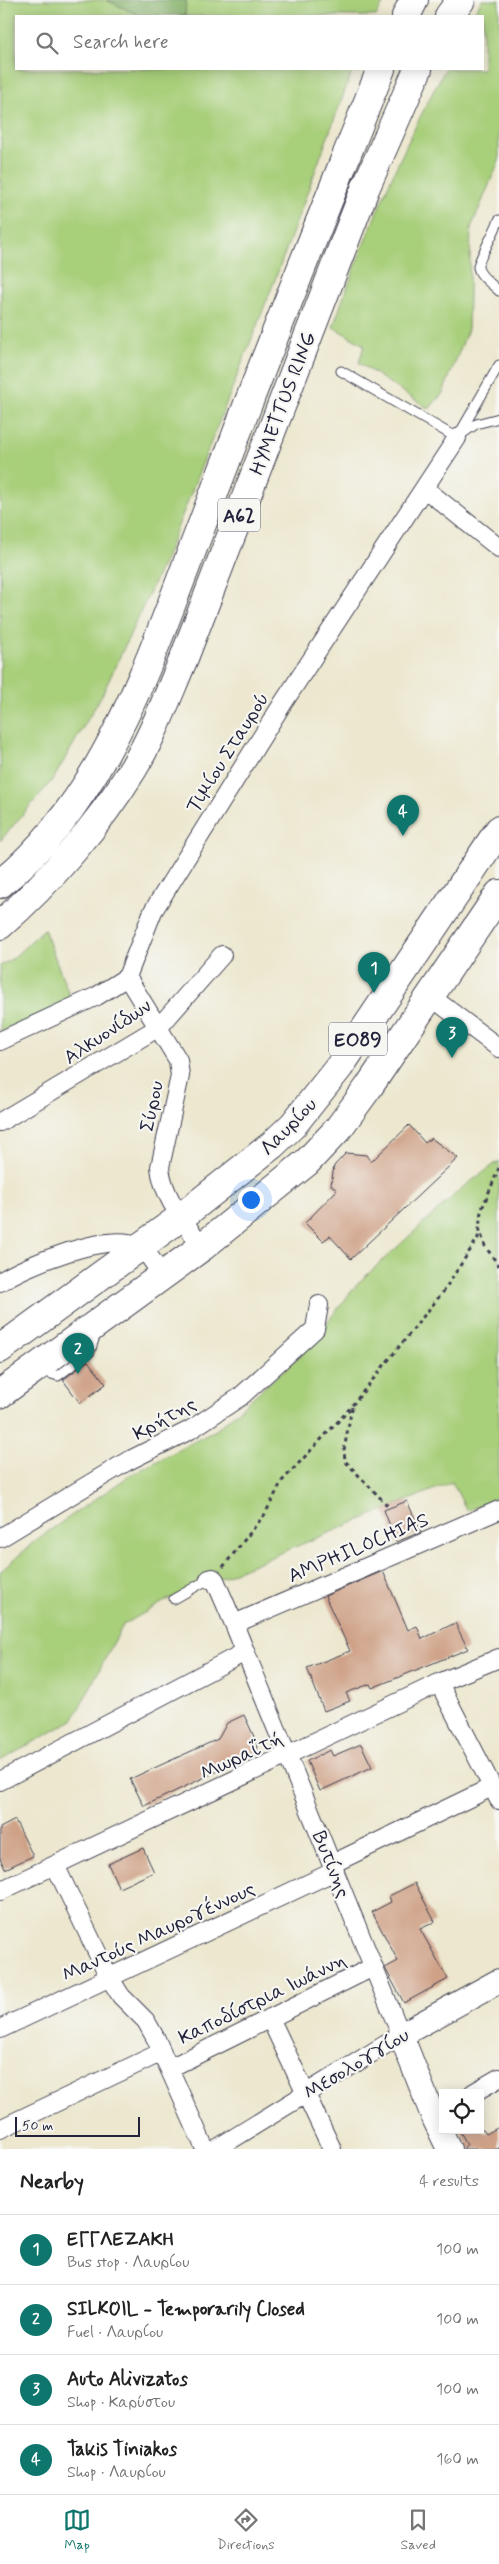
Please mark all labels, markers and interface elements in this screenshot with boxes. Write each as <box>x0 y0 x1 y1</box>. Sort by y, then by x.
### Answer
search box <box>15 15 484 70</box>
icon: search <box>33 29 61 57</box>
text: Search here <box>73 30 169 55</box>
street label: HYMETTUS RING <box>244 328 323 479</box>
road number: Α62 <box>218 498 260 532</box>
street label: Τιμίου Σταυρού <box>180 687 276 818</box>
pin: 4 <box>387 795 419 836</box>
pin: 1 <box>358 952 390 993</box>
street label: Αλκυονίδων <box>59 993 157 1071</box>
pin: 3 <box>436 1017 468 1058</box>
road number: ΕΟ89 <box>329 1022 387 1056</box>
street label: Σύρου <box>134 1079 171 1134</box>
street label: Λαυρίου <box>255 1092 324 1162</box>
your location <box>238 1187 264 1213</box>
pin: 2 <box>62 1333 94 1374</box>
street label: Κρήτης <box>128 1391 201 1448</box>
street label: AMPHILOCHIAS <box>284 1507 433 1590</box>
street label: Μωραΐτή <box>196 1725 287 1787</box>
street label: Βυτίνης <box>305 1827 356 1902</box>
street label: Μαντούς Μαυρογέννους <box>58 1876 260 1989</box>
street label: Καποδίστρια Ιωάννη <box>174 1947 351 2052</box>
street label: Μεσολογγίου <box>299 2022 415 2106</box>
map controls <box>439 2089 484 2134</box>
button: locate <box>439 2089 484 2134</box>
scale bar <box>15 2114 140 2137</box>
text: 50 m <box>22 2117 53 2135</box>
text: Nearby <box>20 2168 84 2196</box>
text: 4 results <box>419 2171 479 2192</box>
text: ΕΓΓΛΕΖΑΚΗ <box>67 2227 174 2252</box>
text: 1 <box>32 2239 40 2260</box>
text: 100 m <box>436 2239 479 2260</box>
text: Bus stop · Λαυρίου <box>67 2252 189 2273</box>
text: SILKOIL - Temporarily Closed <box>67 2297 305 2322</box>
text: 2 <box>32 2309 40 2330</box>
text: 100 m <box>436 2309 479 2330</box>
text: Fuel · Λαυρίου <box>67 2322 163 2343</box>
text: Auto Alivizatos <box>67 2367 188 2392</box>
text: 3 <box>32 2379 40 2400</box>
text: 100 m <box>436 2379 479 2400</box>
text: Shop · Καρύστου <box>67 2392 175 2413</box>
text: Takis Tiniakos <box>67 2437 177 2462</box>
text: 4 <box>31 2449 41 2470</box>
text: 160 m <box>436 2449 479 2470</box>
text: Shop · Λαυρίου <box>67 2462 166 2483</box>
tab: Map <box>63 2506 91 2554</box>
tab: Directions <box>217 2506 275 2554</box>
tab: Saved <box>401 2506 436 2554</box>

